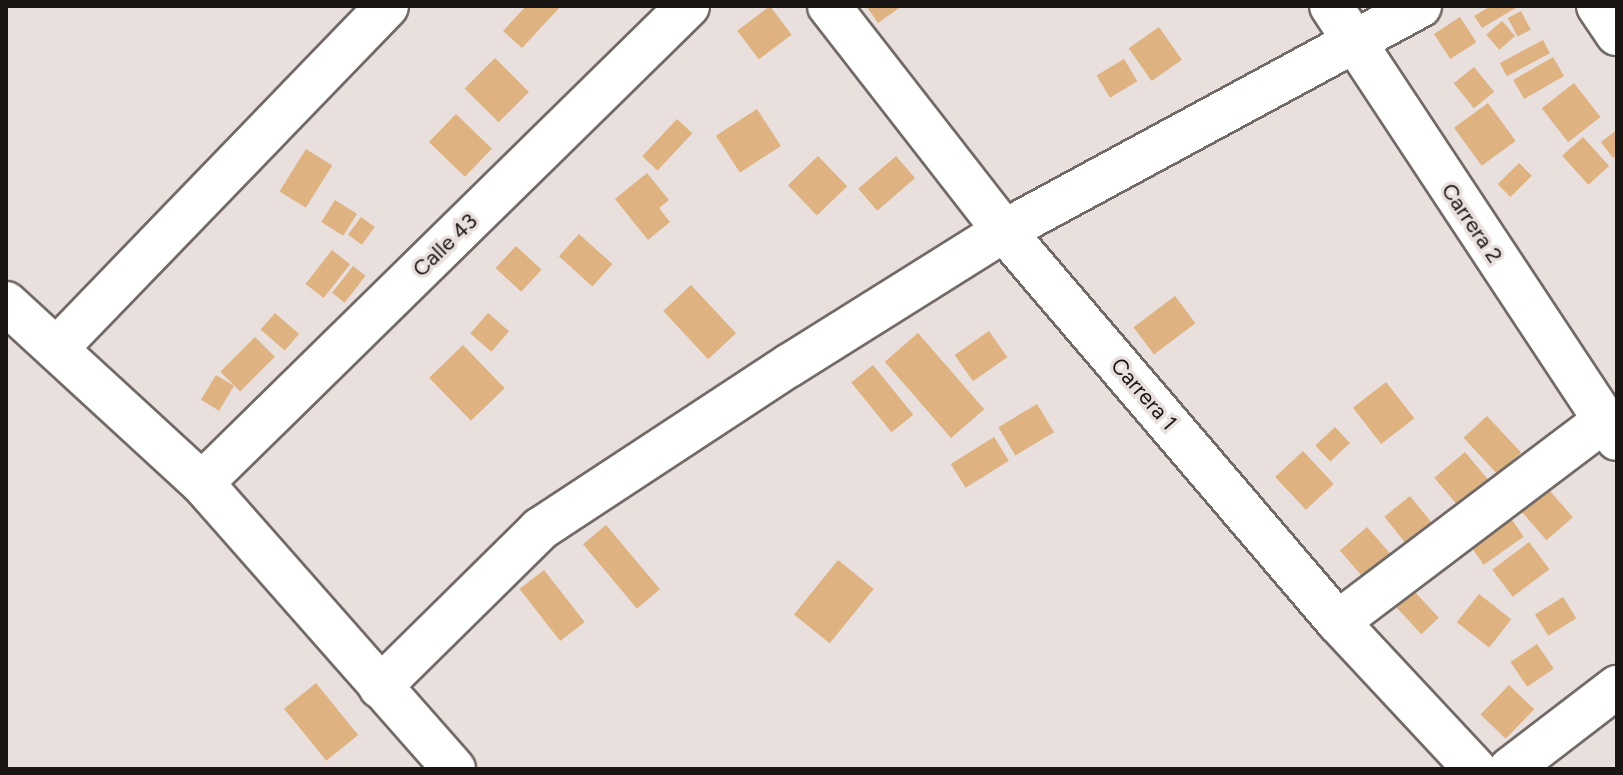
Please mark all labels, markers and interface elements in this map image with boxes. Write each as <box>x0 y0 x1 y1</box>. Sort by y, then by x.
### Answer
street label: Carrera 2 <box>1436 178 1508 268</box>
street label: Calle 43 <box>407 208 483 282</box>
street label: Carrera 1 <box>1105 352 1183 436</box>

